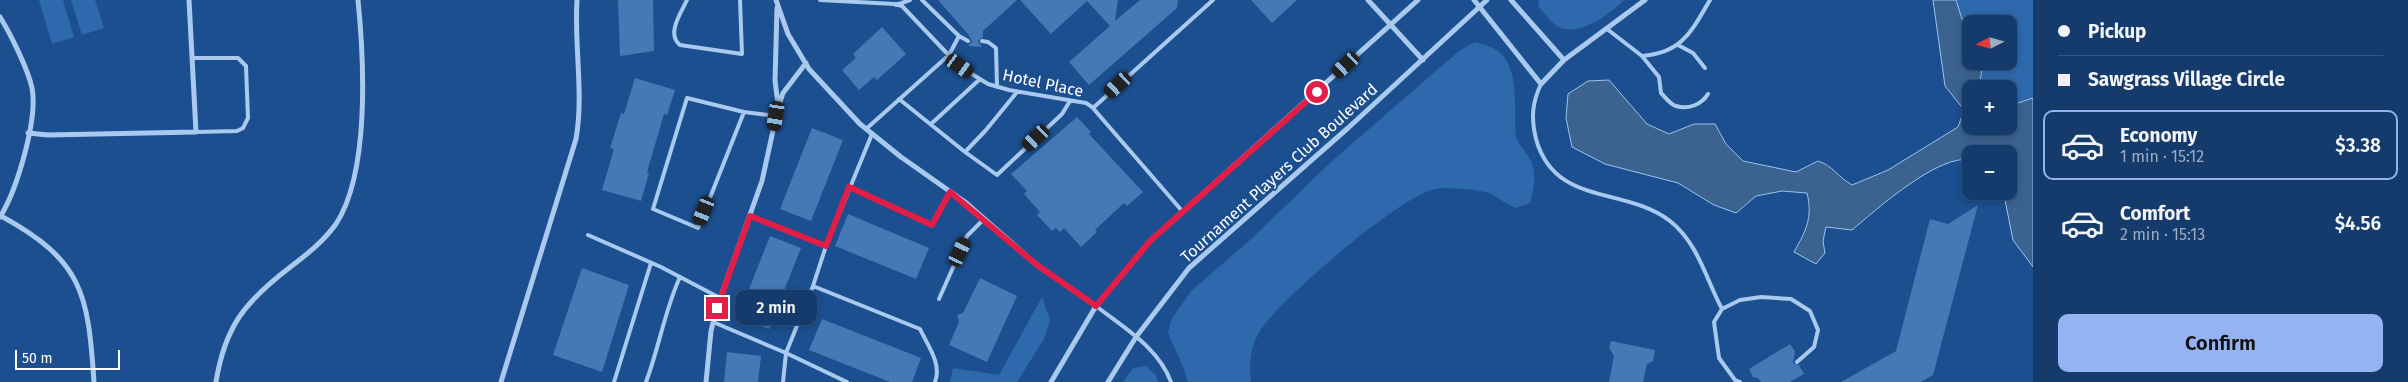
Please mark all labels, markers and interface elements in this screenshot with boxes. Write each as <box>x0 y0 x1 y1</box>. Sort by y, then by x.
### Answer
north arrow <box>1962 15 2018 70</box>
map controls <box>1962 15 2017 200</box>
text: Pickup <box>2088 20 2146 43</box>
car <box>1329 49 1362 81</box>
car <box>943 51 976 81</box>
street label: Hotel Place <box>1001 65 1085 101</box>
text: Sawgrass Village Circle <box>2088 68 2285 91</box>
car <box>1101 69 1134 101</box>
street label: Tournament Players Club Boulevard <box>1177 80 1381 266</box>
button: + <box>1962 80 2017 135</box>
route start <box>1306 81 1328 103</box>
car <box>766 100 785 132</box>
car <box>1019 122 1052 154</box>
icon: car <box>2060 123 2105 168</box>
text: Economy <box>2120 124 2197 147</box>
text: $3.38 <box>2335 134 2381 157</box>
button: − <box>1962 145 2017 200</box>
text: 1 min · 15:12 <box>2120 147 2204 166</box>
car <box>691 194 716 228</box>
icon: car <box>2060 201 2105 246</box>
text: Comfort <box>2120 202 2190 225</box>
text: $4.56 <box>2335 212 2381 235</box>
text: 2 min · 15:13 <box>2120 225 2205 244</box>
car <box>946 235 973 269</box>
callout: 2 min <box>734 290 817 326</box>
route end <box>706 297 728 319</box>
text: 2 min <box>756 298 796 317</box>
button: Confirm <box>2058 314 2383 372</box>
scale bar <box>15 347 120 370</box>
text: 50 m <box>22 350 53 367</box>

